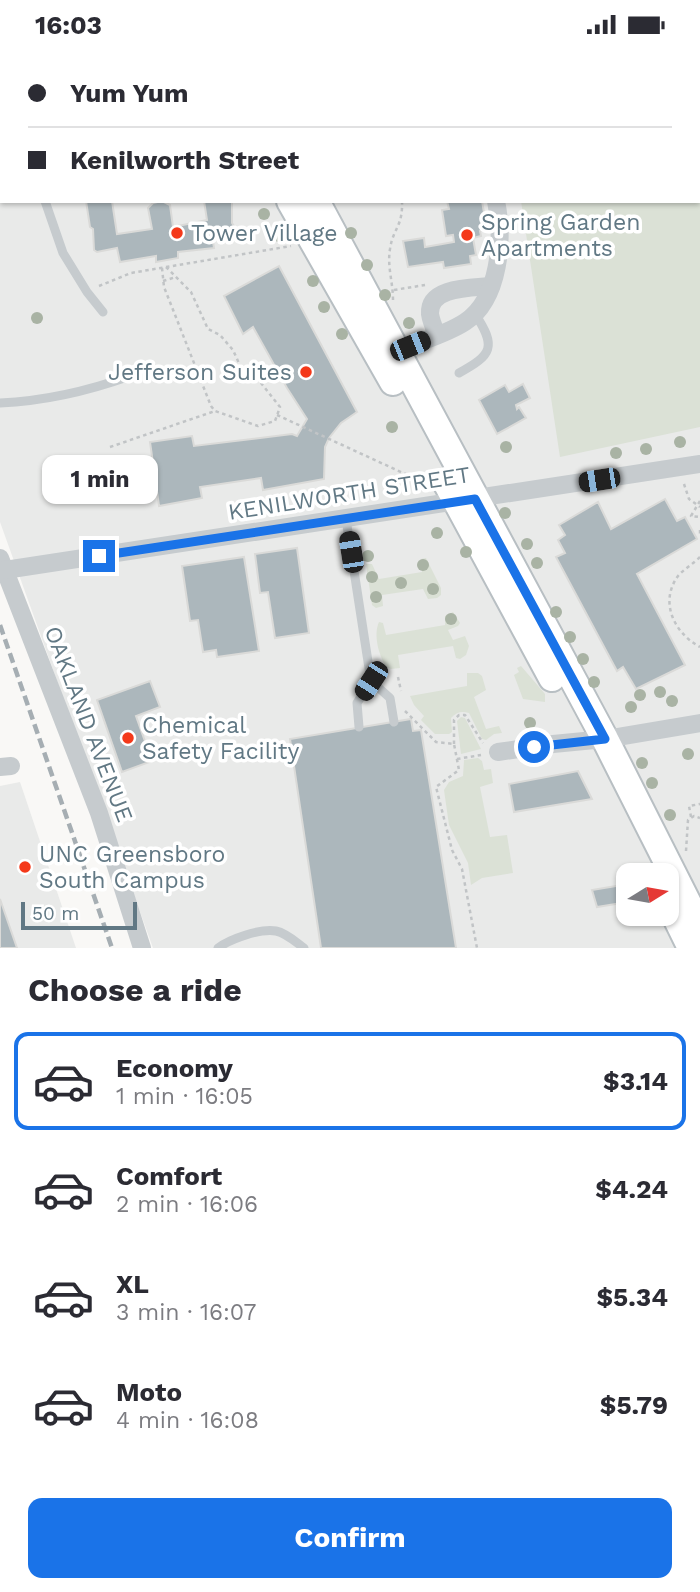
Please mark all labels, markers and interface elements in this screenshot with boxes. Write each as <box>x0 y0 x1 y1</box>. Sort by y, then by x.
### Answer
text: 16:03 <box>35 10 102 40</box>
text: Yum Yum <box>70 78 188 108</box>
text: Kenilworth Street <box>70 145 299 175</box>
place label: Spring Garden Apartments <box>481 209 640 262</box>
place label: Tower Village <box>191 220 337 247</box>
marker: Tower Village <box>169 225 185 241</box>
marker: Spring Garden Apartments <box>459 227 475 243</box>
car <box>387 328 434 364</box>
place label: Jefferson Suites <box>108 359 292 386</box>
marker: Jefferson Suites <box>298 364 314 380</box>
callout: 1 min <box>41 455 157 503</box>
street label: KENILWORTH STREET <box>226 461 472 526</box>
text: 1 min <box>70 466 130 493</box>
car <box>577 466 622 494</box>
car <box>338 530 365 574</box>
route end <box>83 540 115 572</box>
street label: OAKLAND AVENUE <box>39 622 138 826</box>
car <box>351 658 392 704</box>
place label: Chemical Safety Facility <box>142 712 299 765</box>
marker: Chemical Safety Facility <box>120 730 136 746</box>
route start <box>518 731 550 763</box>
place label: UNC Greensboro South Campus <box>39 841 225 894</box>
marker: UNC Greensboro South Campus <box>17 859 33 875</box>
north arrow <box>616 863 679 926</box>
map controls <box>616 863 679 926</box>
scale bar <box>21 899 136 931</box>
text: 50 m <box>32 902 79 925</box>
text: Choose a ride <box>28 971 242 1009</box>
icon: car <box>32 1050 95 1113</box>
text: Economy <box>116 1053 233 1083</box>
text: $3.14 <box>603 1066 668 1096</box>
text: 1 min · 16:05 <box>116 1083 253 1110</box>
icon: car <box>32 1158 95 1221</box>
text: Comfort <box>116 1161 222 1191</box>
text: $4.24 <box>595 1174 668 1204</box>
text: 2 min · 16:06 <box>116 1191 258 1218</box>
icon: car <box>32 1266 95 1329</box>
text: XL <box>116 1269 149 1299</box>
text: $5.34 <box>596 1282 668 1312</box>
text: 3 min · 16:07 <box>116 1299 256 1326</box>
icon: car <box>32 1374 95 1437</box>
text: Moto <box>116 1377 182 1407</box>
text: $5.79 <box>600 1390 668 1420</box>
text: 4 min · 16:08 <box>116 1407 259 1434</box>
button: Confirm <box>28 1498 672 1578</box>

